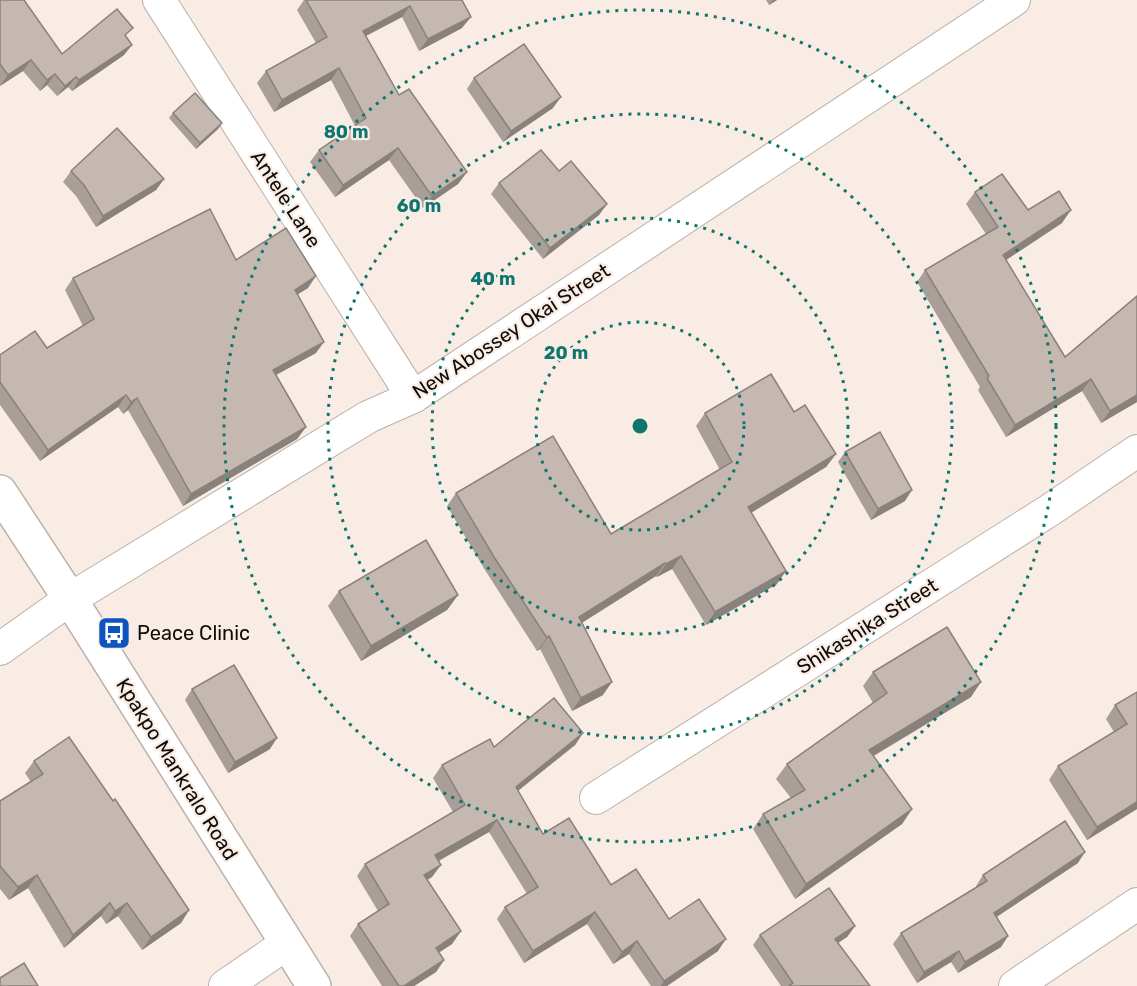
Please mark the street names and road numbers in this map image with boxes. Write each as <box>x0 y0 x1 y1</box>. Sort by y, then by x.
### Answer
street label: Antele Lane <box>246 146 326 252</box>
street label: New Abossey Okai Street <box>408 258 614 404</box>
street label: Shikashika Street <box>792 573 942 679</box>
street label: Kpakpo Mankralo Road <box>111 674 243 864</box>

